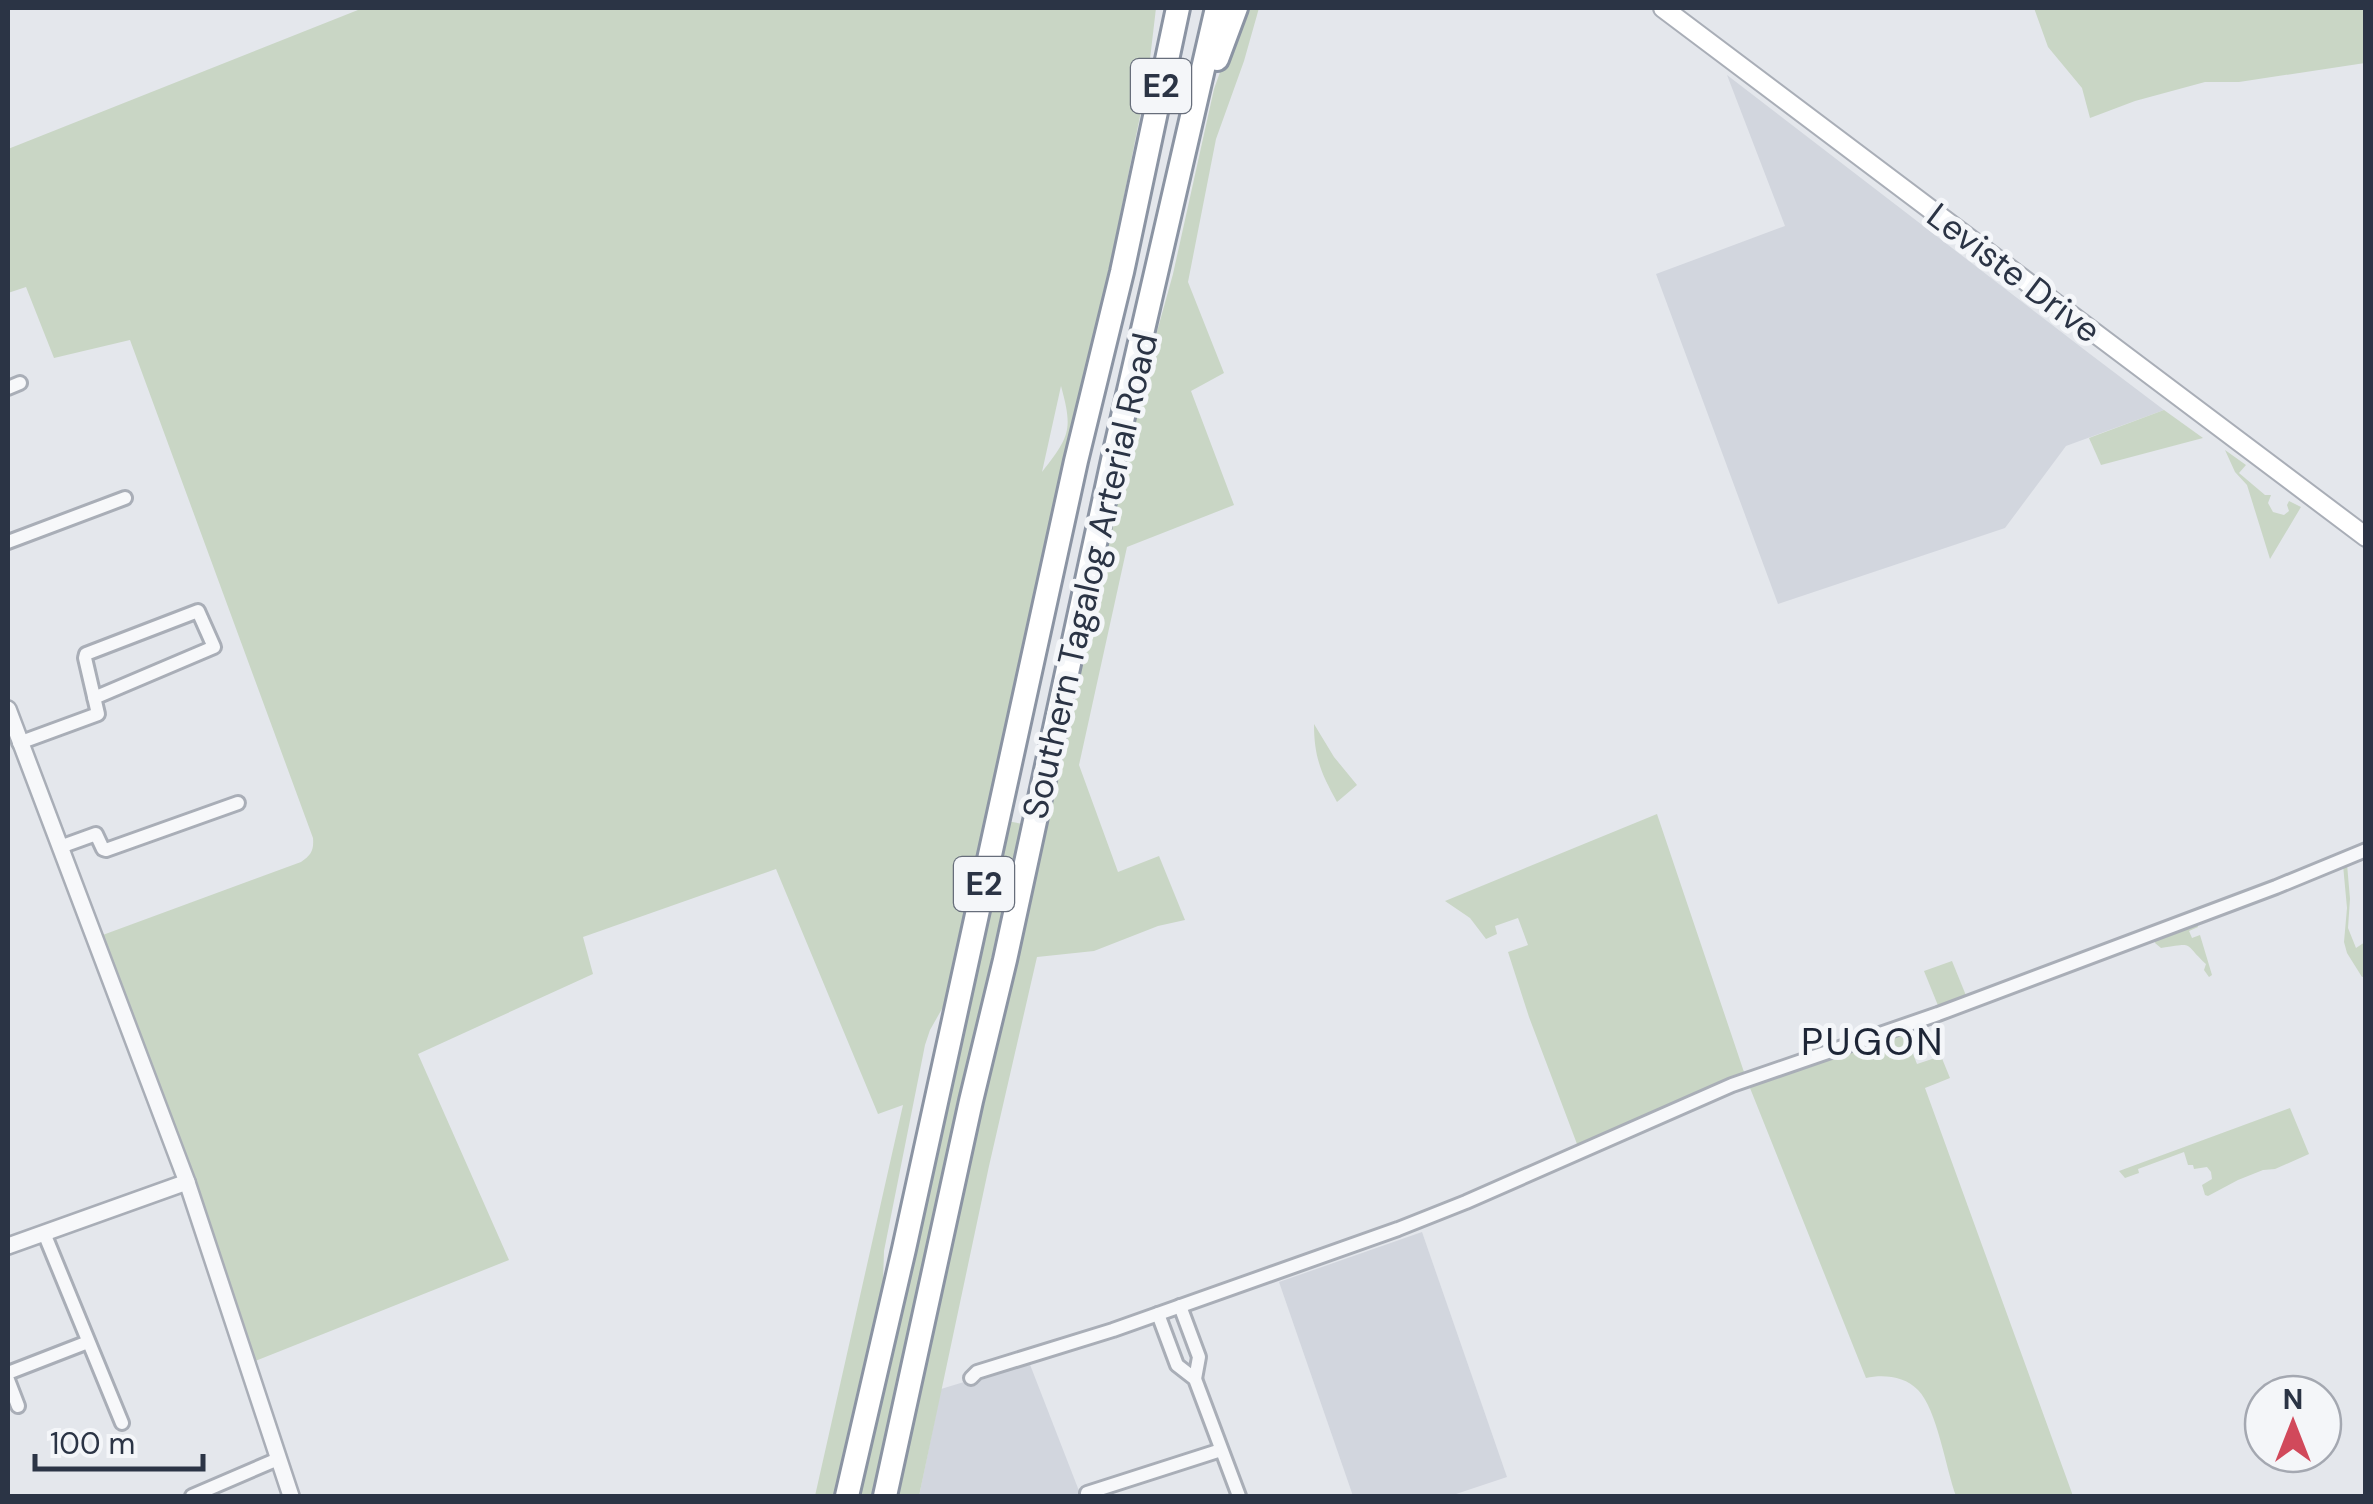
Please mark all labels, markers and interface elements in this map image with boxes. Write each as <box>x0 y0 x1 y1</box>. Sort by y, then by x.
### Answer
road number: E2 <box>1131 59 1191 113</box>
street label: Leviste Drive <box>1918 193 2110 353</box>
street label: Southern Tagalog Arterial Road <box>1012 329 1168 823</box>
road number: E2 <box>954 857 1014 911</box>
district label: PUGON <box>1801 1017 1945 1067</box>
north arrow <box>2243 1374 2343 1474</box>
text: N <box>2283 1381 2303 1418</box>
scale bar <box>35 1409 202 1471</box>
text: 100 m <box>50 1424 135 1463</box>

